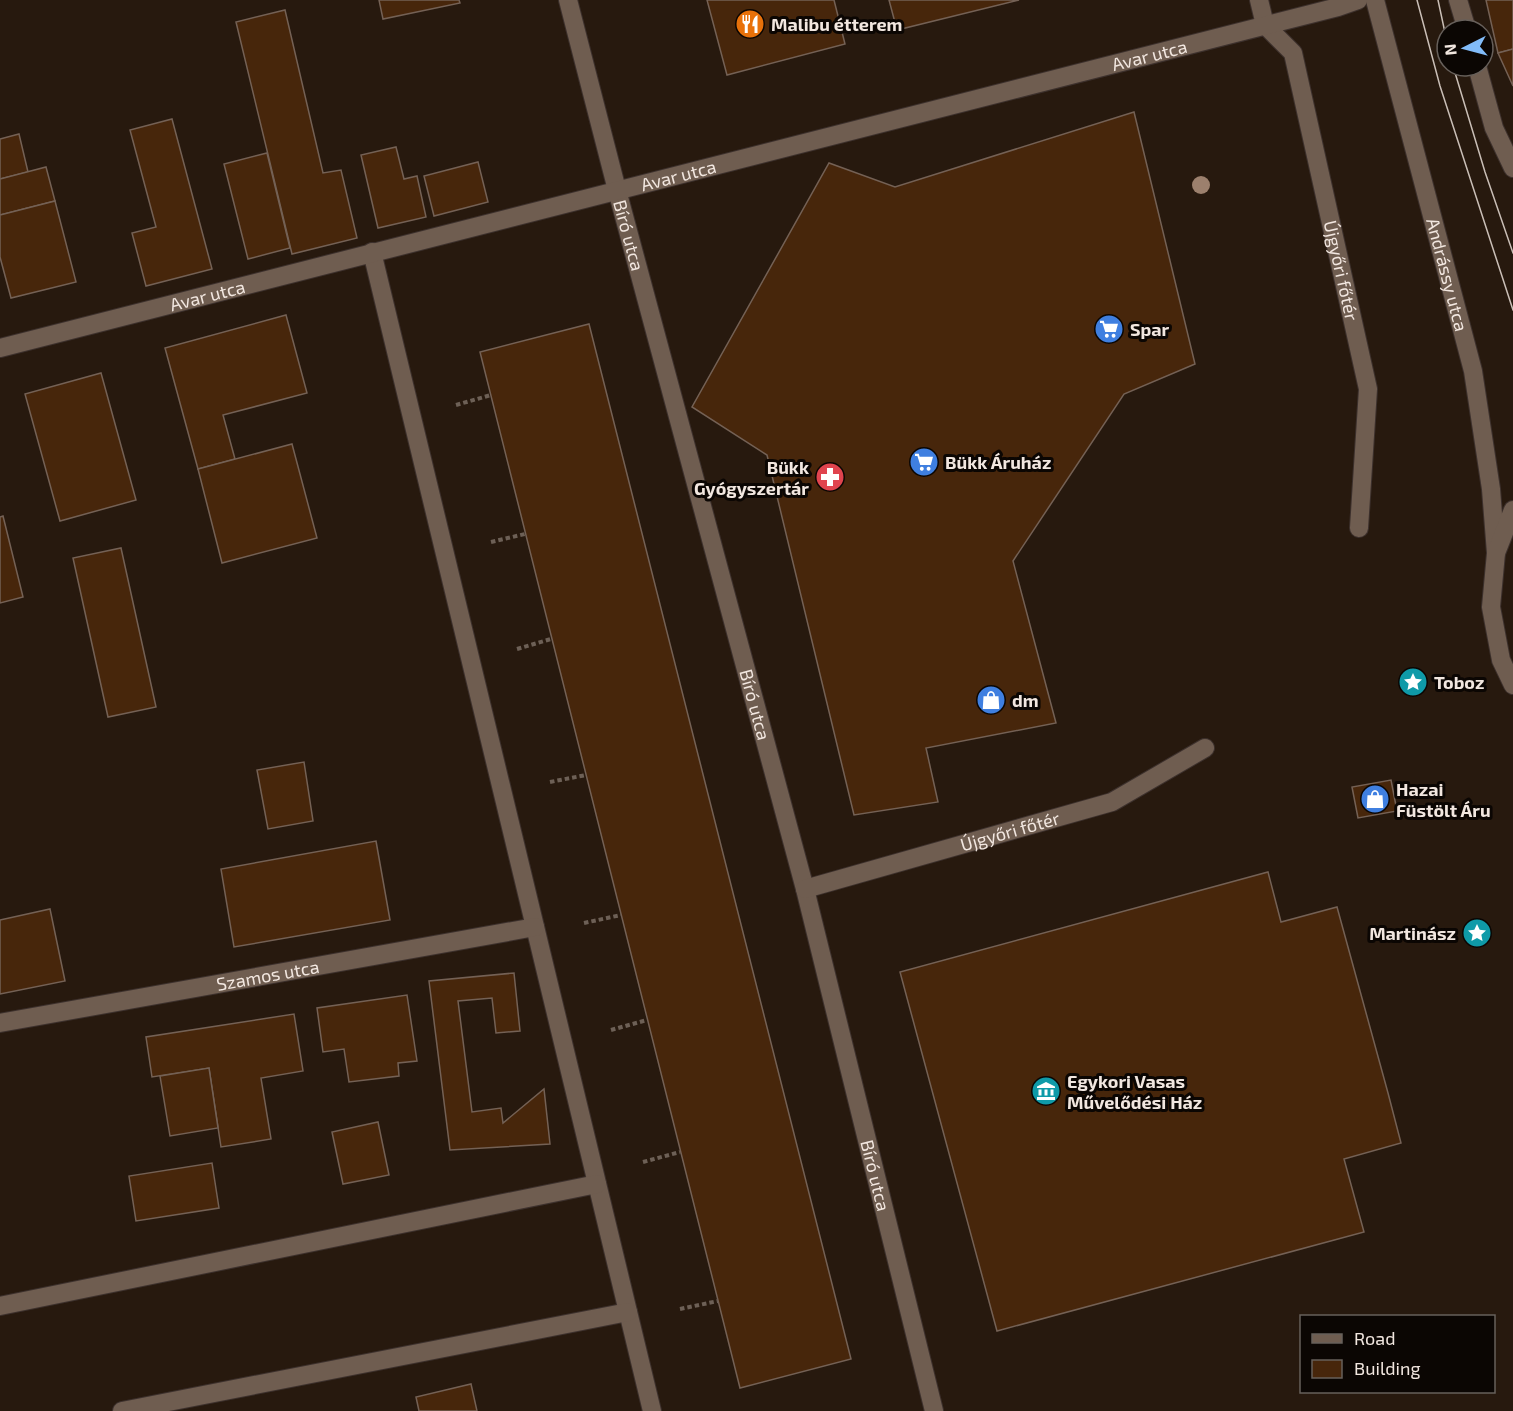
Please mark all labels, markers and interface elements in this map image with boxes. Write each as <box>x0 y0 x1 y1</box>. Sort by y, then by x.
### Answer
restaurant icon: Malibu étterem <box>734 8 766 40</box>
place label: Malibu étterem <box>771 13 902 35</box>
north arrow <box>1435 18 1495 78</box>
street label: Avar utca <box>1109 35 1189 75</box>
text: N <box>1440 43 1460 56</box>
street label: Avar utca <box>638 155 718 195</box>
street label: Bíró utca <box>609 197 649 273</box>
street label: Andrássy utca <box>1422 216 1473 334</box>
street label: Újgyőri főtér <box>1320 218 1363 323</box>
street label: Avar utca <box>167 275 247 315</box>
supermarket icon: Spar <box>1093 313 1125 345</box>
place label: Spar <box>1130 318 1170 340</box>
supermarket icon: Bükk Áruház <box>908 446 940 478</box>
place label: Bükk Áruház <box>945 451 1051 473</box>
place label: Bükk Gyógyszertár <box>694 456 809 499</box>
pharmacy icon: Bükk Gyógyszertár <box>814 461 846 493</box>
place icon: Toboz <box>1397 666 1429 698</box>
street label: Bíró utca <box>735 667 775 742</box>
place label: Toboz <box>1434 671 1484 693</box>
shop icon: dm <box>975 684 1007 716</box>
place label: dm <box>1012 689 1039 711</box>
place label: Hazai Füstölt Áru <box>1396 778 1491 821</box>
shop icon: Hazai Füstölt Áru <box>1359 783 1391 815</box>
street label: Újgyőri főtér <box>958 806 1062 855</box>
place icon: Martinász <box>1461 917 1493 949</box>
place label: Martinász <box>1369 922 1456 944</box>
street label: Szamos utca <box>214 955 321 995</box>
place label: Egykori Vasas Művelődési Ház <box>1067 1070 1202 1113</box>
museum icon: Egykori Vasas Művelődési Ház <box>1030 1075 1062 1107</box>
street label: Bíró utca <box>856 1137 895 1213</box>
legend <box>1300 1315 1495 1393</box>
text: Road <box>1354 1327 1395 1349</box>
text: Building <box>1354 1357 1421 1379</box>

